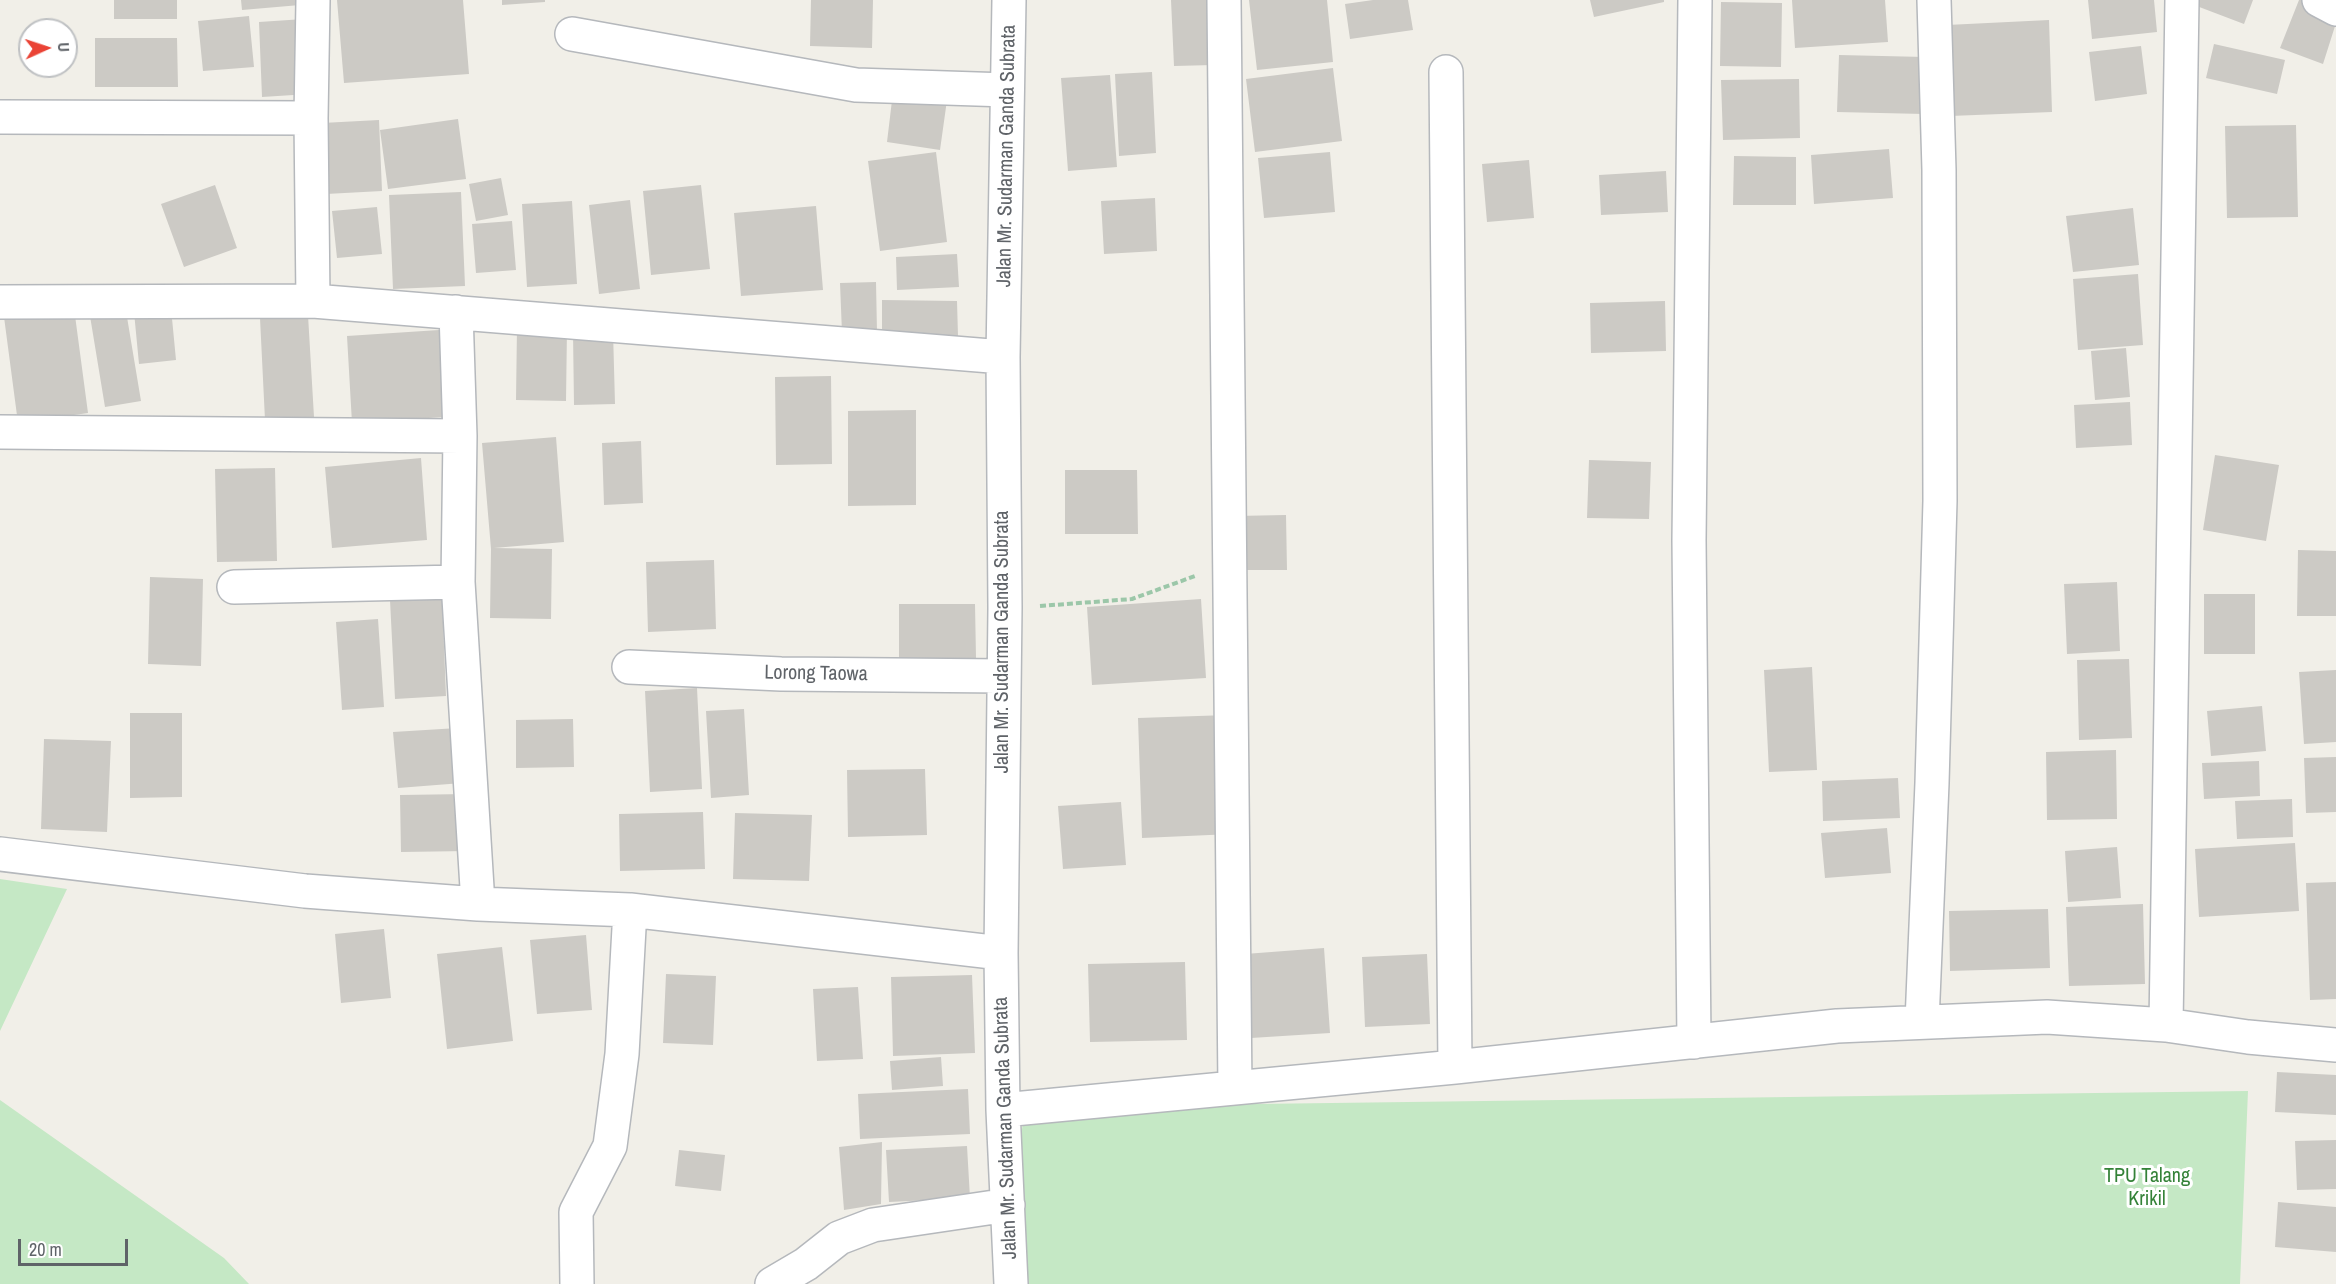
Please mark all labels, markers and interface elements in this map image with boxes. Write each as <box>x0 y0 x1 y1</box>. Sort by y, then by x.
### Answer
north arrow <box>18 18 78 78</box>
street label: Jalan Mr. Sudarman Ganda Subrata <box>993 25 1021 287</box>
text: U <box>53 42 75 52</box>
street label: Jalan Mr. Sudarman Ganda Subrata <box>991 511 1015 773</box>
street label: Lorong Taowa <box>764 661 868 687</box>
street label: Jalan Mr. Sudarman Ganda Subrata <box>989 996 1023 1260</box>
park label: TPU Talang Krikil <box>2104 1165 2190 1212</box>
scale bar <box>21 1227 130 1265</box>
text: 20 m <box>29 1237 62 1262</box>

